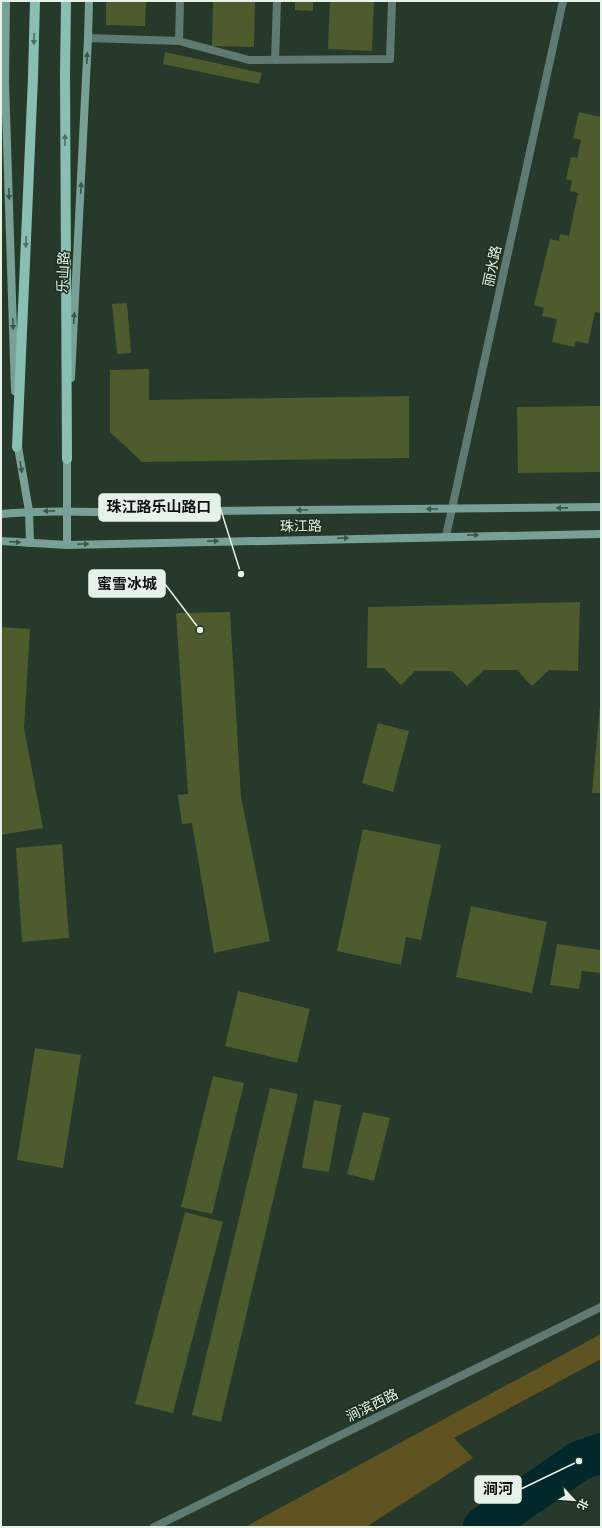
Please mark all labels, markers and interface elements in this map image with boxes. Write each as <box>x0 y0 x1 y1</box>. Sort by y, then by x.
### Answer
one-way arrow <box>31 33 37 46</box>
one-way arrow <box>84 52 91 64</box>
one-way arrow <box>62 133 68 146</box>
one-way arrow <box>77 182 84 194</box>
one-way arrow <box>5 188 12 200</box>
one-way arrow <box>23 236 29 249</box>
street label: 丽水路 <box>480 244 504 288</box>
street label: 乐山路 <box>54 251 72 293</box>
one-way arrow <box>71 311 77 324</box>
one-way arrow <box>10 318 16 331</box>
one-way arrow <box>18 461 24 474</box>
callout: 珠江路乐山路口 <box>99 494 220 521</box>
text: 珠江路乐山路口 <box>106 498 212 515</box>
one-way arrow <box>555 505 568 511</box>
one-way arrow <box>426 506 438 513</box>
one-way arrow <box>295 507 308 513</box>
one-way arrow <box>42 508 55 514</box>
street label: 珠江路 <box>280 518 322 534</box>
one-way arrow <box>467 532 479 539</box>
one-way arrow <box>337 535 350 541</box>
one-way arrow <box>207 538 220 544</box>
one-way arrow <box>9 539 22 545</box>
one-way arrow <box>77 541 90 547</box>
callout: 蜜雪冰城 <box>89 570 165 597</box>
text: 蜜雪冰城 <box>97 575 157 592</box>
street label: 涧滨西路 <box>343 1386 401 1424</box>
callout: 涧河 <box>475 1476 521 1503</box>
text: 涧河 <box>483 1480 513 1497</box>
north arrow <box>554 1480 594 1520</box>
text: 北 <box>575 1497 591 1512</box>

